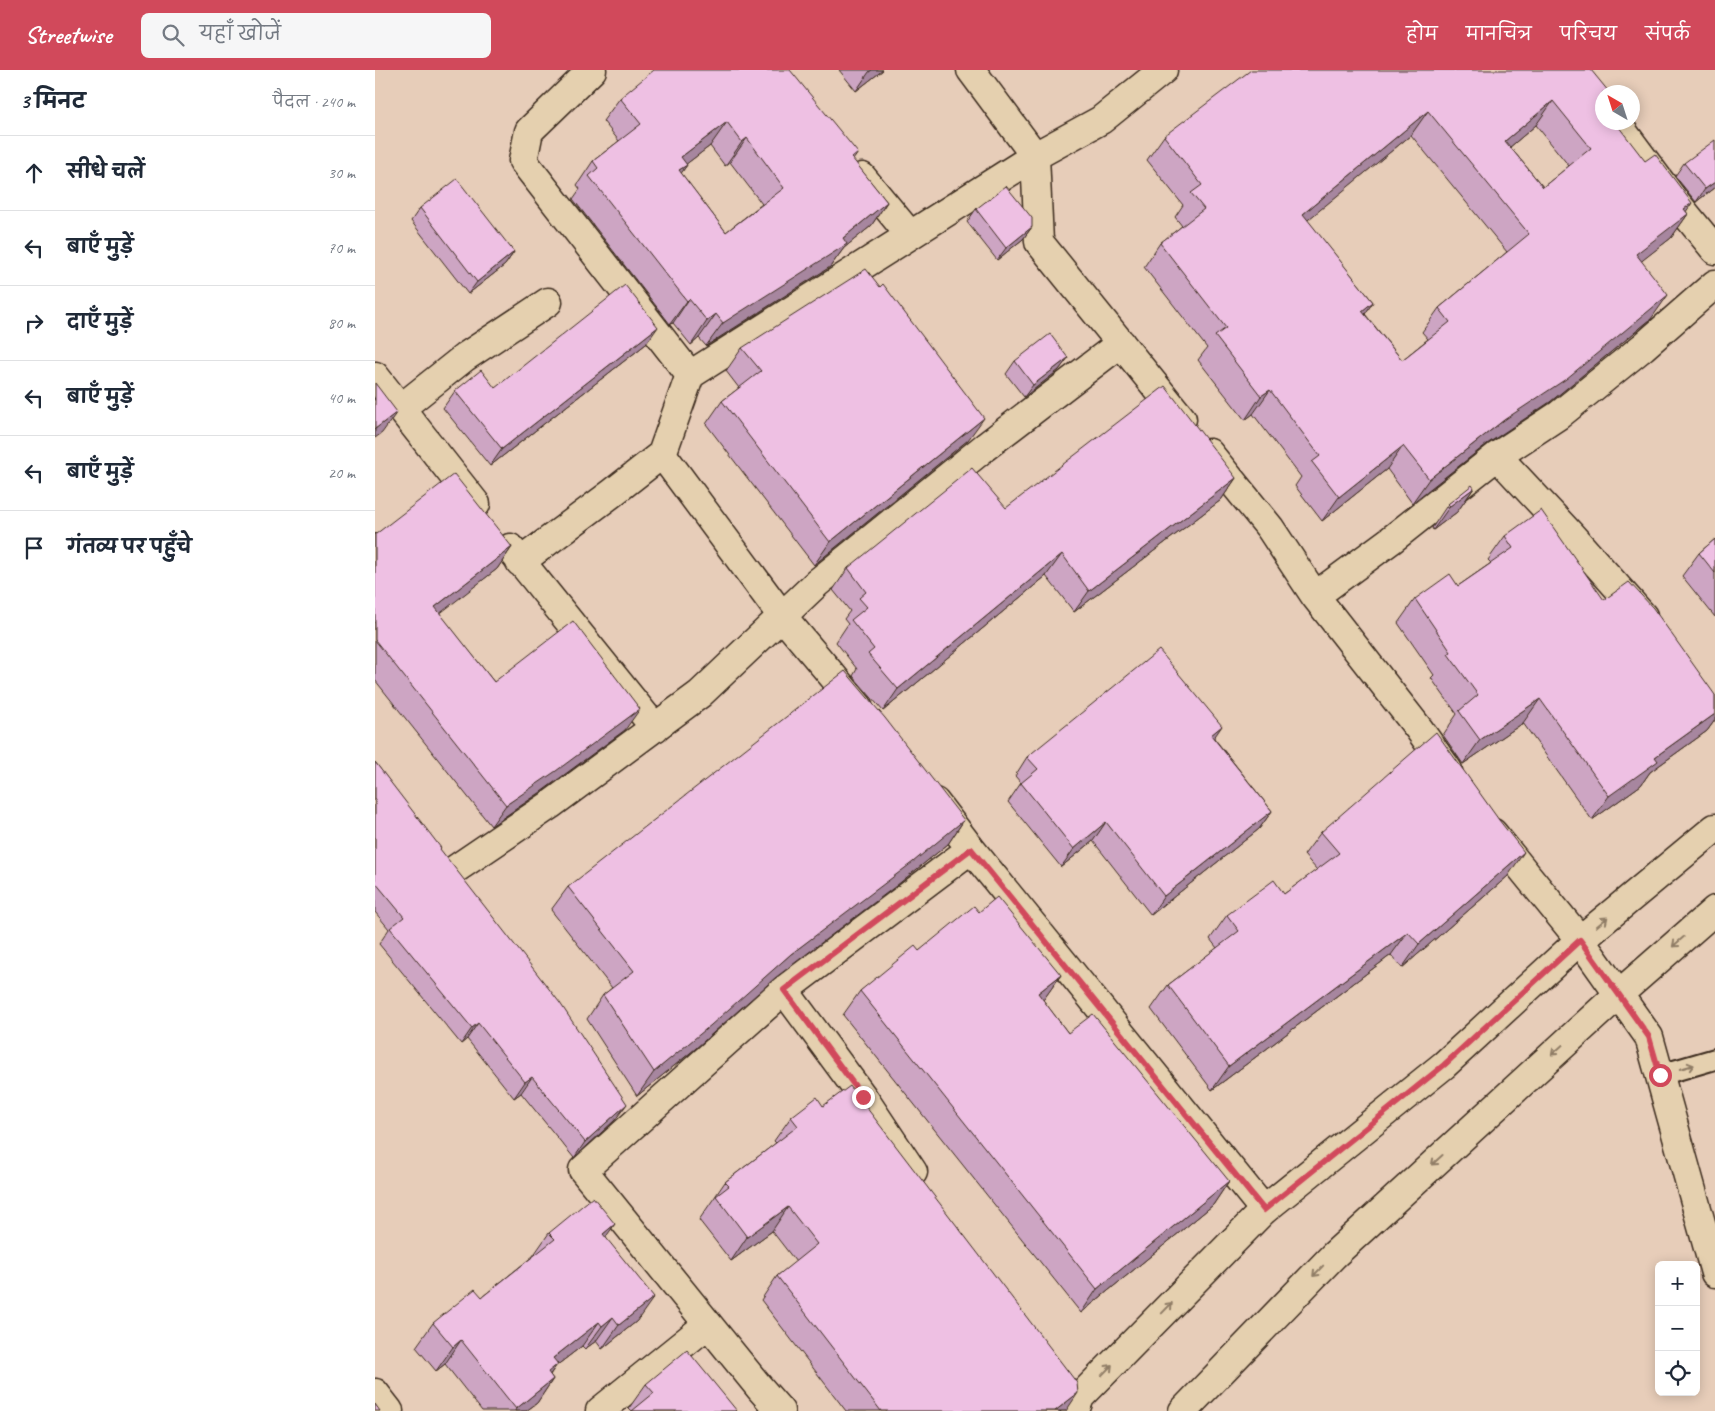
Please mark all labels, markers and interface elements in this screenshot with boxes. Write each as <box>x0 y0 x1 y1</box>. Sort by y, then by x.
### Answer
search box <box>141 13 491 58</box>
text: Streetwise <box>25 20 111 50</box>
icon: search <box>159 21 187 49</box>
text: यहाँ खोजें <box>199 22 281 46</box>
text: होम <box>1406 23 1438 45</box>
text: मानचित्र <box>1466 23 1532 45</box>
text: परिचय <box>1560 23 1617 45</box>
text: संपर्क <box>1645 23 1690 45</box>
north arrow <box>1595 85 1640 130</box>
text: 3 मिनट <box>20 88 86 114</box>
text: पैदल · 240 m <box>273 92 355 112</box>
icon: ahead <box>20 159 48 187</box>
text: सीधे चलें <box>67 160 145 184</box>
text: 30 m <box>328 163 355 183</box>
icon: left <box>20 234 48 262</box>
text: बाएँ मुड़ें <box>67 235 133 259</box>
text: 70 m <box>328 238 355 258</box>
icon: right <box>20 309 48 337</box>
text: दाएँ मुड़ें <box>67 310 133 334</box>
text: 80 m <box>328 313 355 333</box>
icon: left <box>20 384 48 412</box>
text: बाएँ मुड़ें <box>67 385 133 409</box>
text: 40 m <box>328 388 355 408</box>
icon: left <box>20 459 48 487</box>
text: बाएँ मुड़ें <box>67 460 133 484</box>
text: 20 m <box>328 463 355 483</box>
icon: arrive <box>20 534 48 562</box>
text: गंतव्य पर पहुँचे <box>67 535 192 559</box>
one-way arrow <box>1595 916 1608 927</box>
one-way arrow <box>1672 936 1685 948</box>
one-way arrow <box>1551 1045 1564 1056</box>
one-way arrow <box>1679 1061 1695 1071</box>
route start <box>1649 1064 1672 1087</box>
route end <box>852 1086 875 1109</box>
one-way arrow <box>1431 1154 1444 1166</box>
map controls <box>1655 1261 1700 1396</box>
button: + <box>1655 1261 1700 1306</box>
one-way arrow <box>1312 1264 1324 1277</box>
one-way arrow <box>1161 1302 1173 1315</box>
button: − <box>1655 1306 1700 1351</box>
button: locate <box>1655 1351 1700 1396</box>
one-way arrow <box>1100 1365 1112 1377</box>

